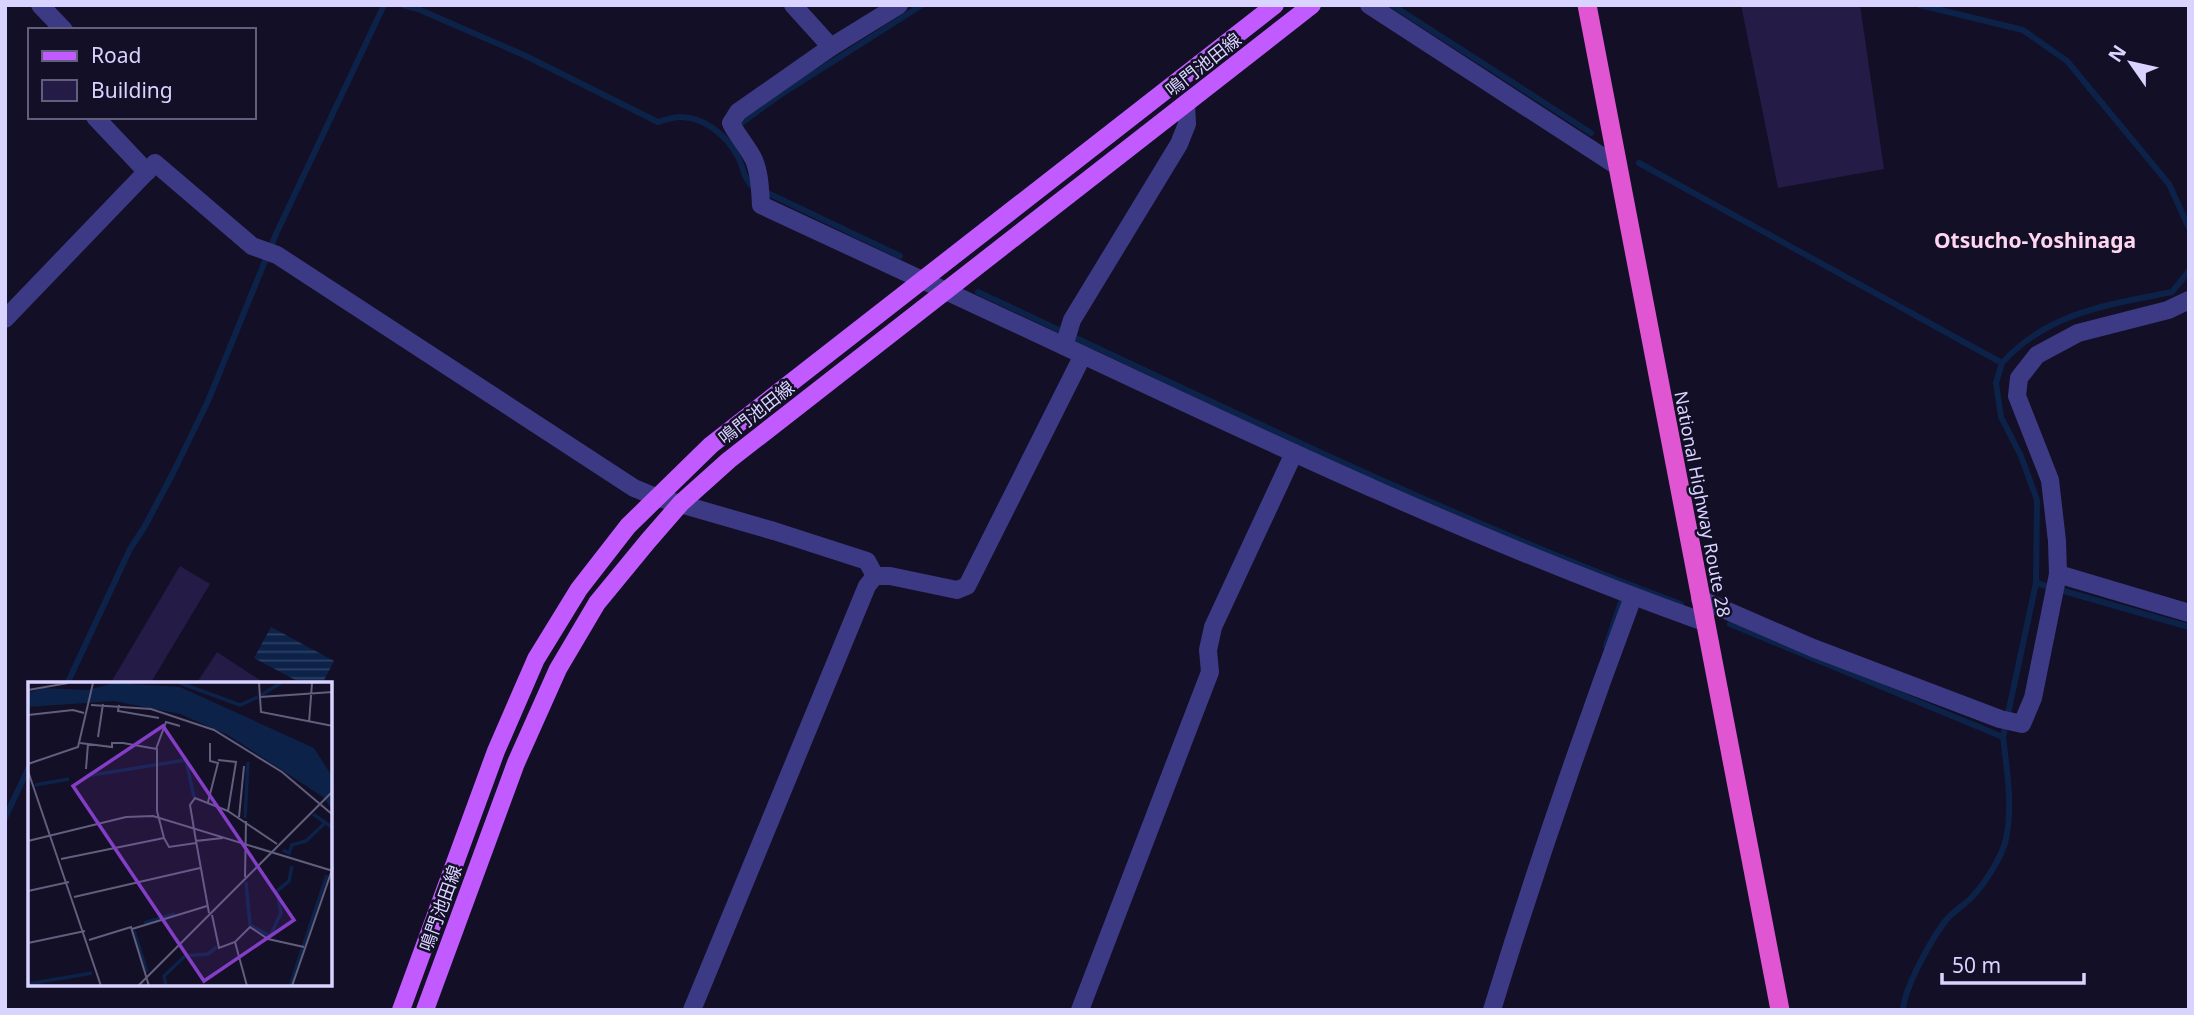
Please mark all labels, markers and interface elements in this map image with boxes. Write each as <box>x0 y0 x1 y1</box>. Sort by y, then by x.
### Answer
street label: 鳴門池田線 <box>1160 27 1246 101</box>
legend <box>28 28 256 119</box>
north arrow <box>2096 28 2166 98</box>
text: N <box>2102 40 2132 67</box>
text: Road <box>91 41 141 69</box>
text: Building <box>91 76 173 104</box>
district label: Otsucho-Yoshinaga <box>1934 226 2136 254</box>
street label: 鳴門池田線 <box>713 375 799 449</box>
street label: National Highway Route 28 <box>1669 389 1737 619</box>
inset map <box>28 682 332 987</box>
street label: 鳴門池田線 <box>413 862 467 954</box>
scale bar <box>1942 942 2084 986</box>
text: 50 m <box>1952 951 2001 979</box>

